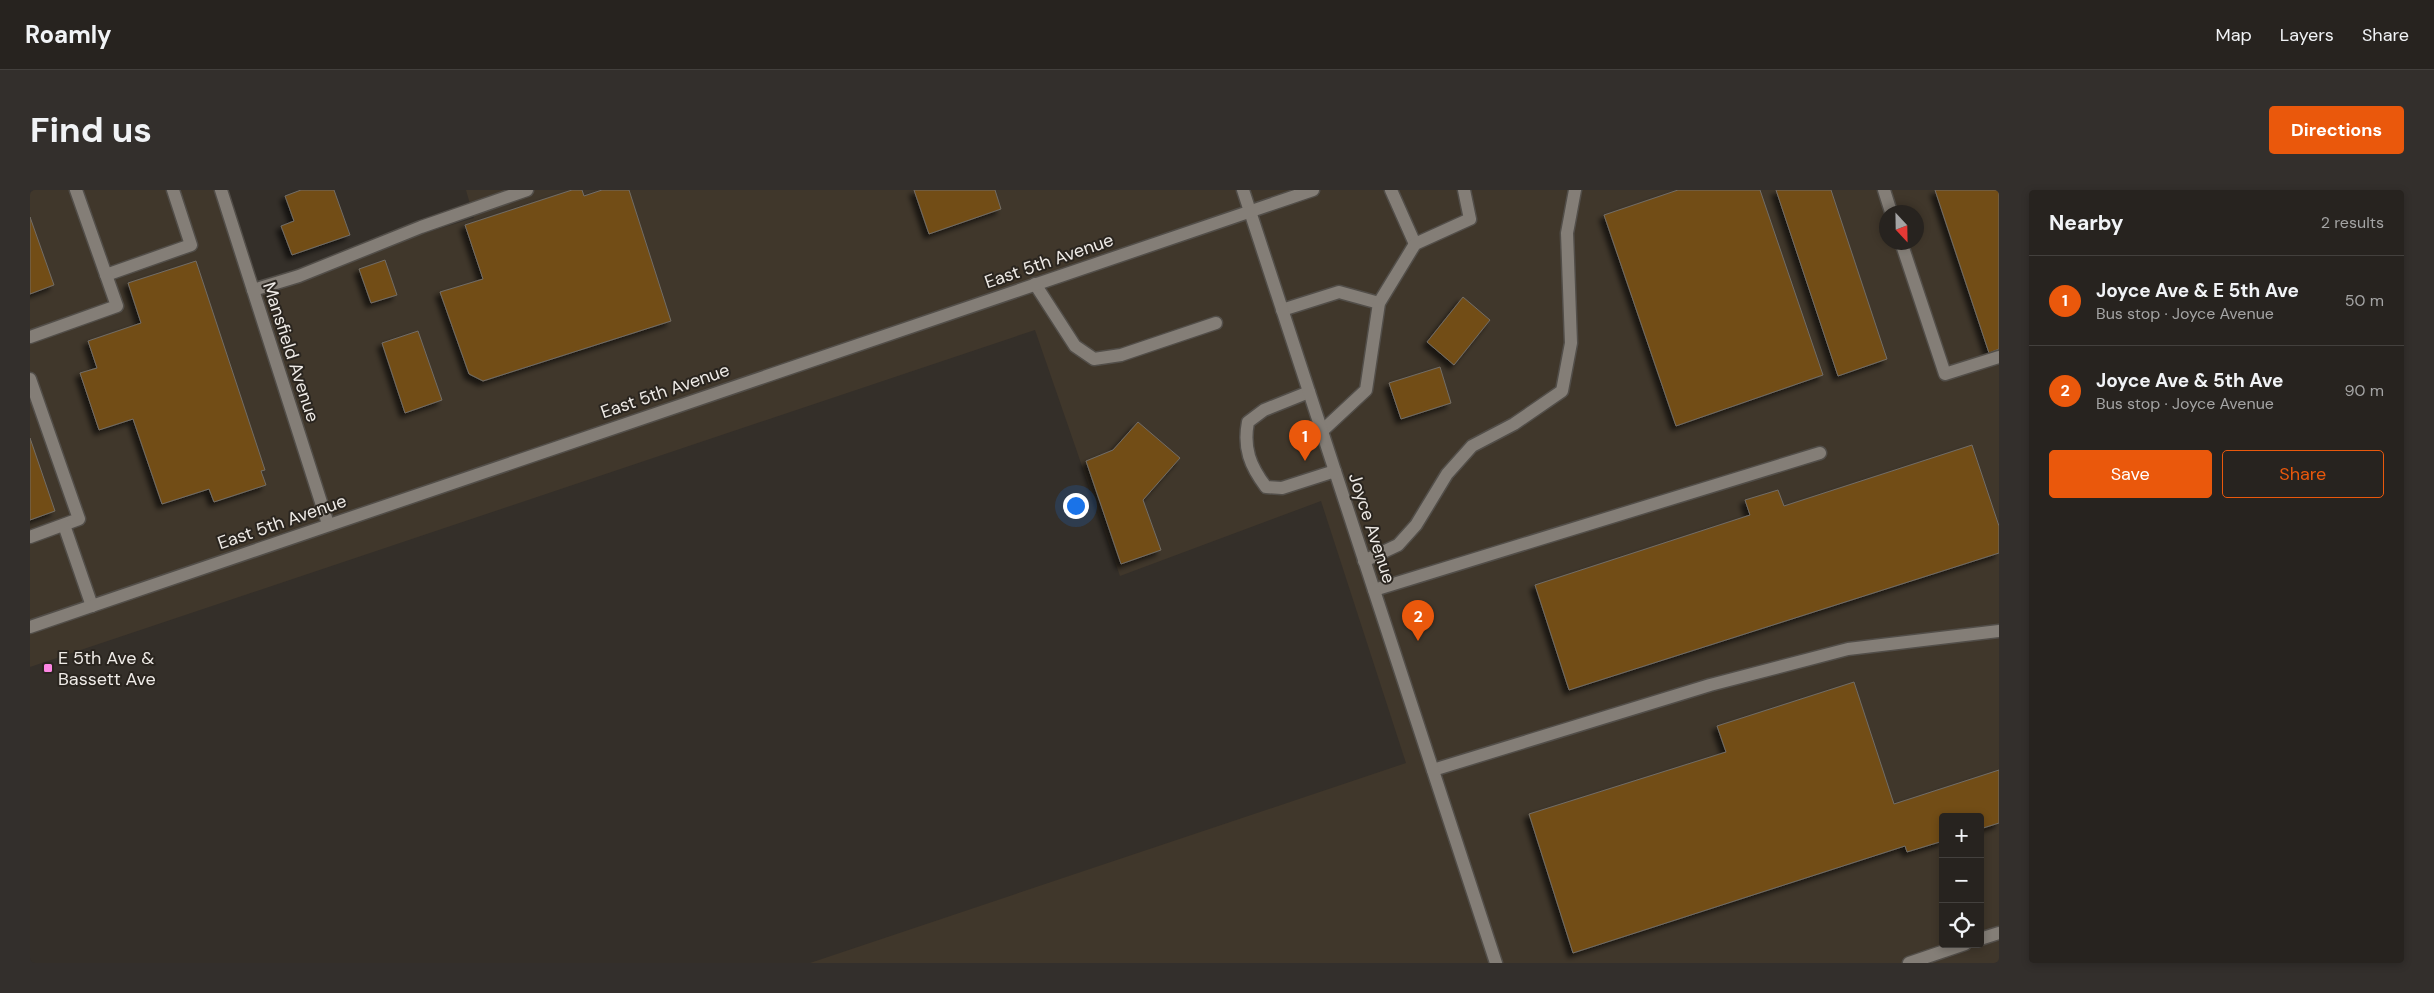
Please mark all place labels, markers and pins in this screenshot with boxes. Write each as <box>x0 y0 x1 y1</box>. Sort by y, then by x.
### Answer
pin: 1 <box>1289 420 1321 461</box>
pin: 2 <box>1402 600 1434 641</box>
place label: E 5th Ave & Bassett Ave <box>58 646 156 691</box>
marker: E 5th Ave & Bassett Ave <box>42 662 54 674</box>

